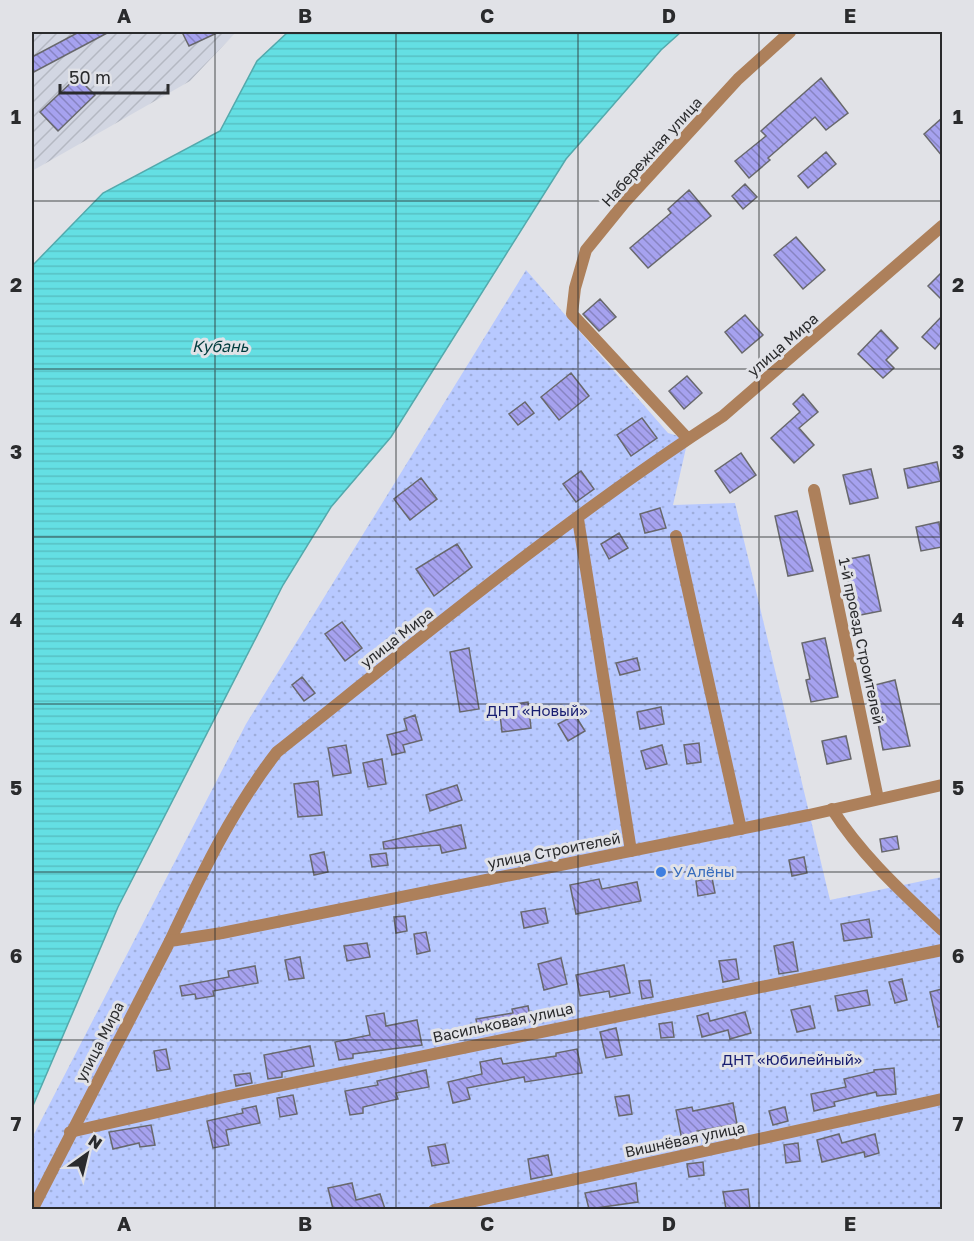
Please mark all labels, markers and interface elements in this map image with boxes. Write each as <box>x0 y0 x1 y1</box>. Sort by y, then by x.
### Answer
text: A <box>117 3 131 27</box>
text: B <box>298 3 312 27</box>
text: C <box>480 3 494 27</box>
text: D <box>662 3 676 27</box>
text: E <box>844 3 856 27</box>
scale bar <box>60 57 168 95</box>
text: 50 m <box>69 66 111 88</box>
street label: Набережная улица <box>597 93 705 210</box>
text: 1 <box>11 104 21 128</box>
text: 1 <box>953 104 963 128</box>
text: 2 <box>10 272 22 296</box>
text: 2 <box>952 272 964 296</box>
street label: улица Мира <box>743 309 821 380</box>
water label: Кубань <box>192 336 249 356</box>
text: 3 <box>10 439 22 463</box>
text: 3 <box>952 439 964 463</box>
street label: 1-й проезд Строителей <box>836 556 888 726</box>
street label: улица Мира <box>356 603 436 671</box>
text: 4 <box>10 607 22 631</box>
text: 4 <box>952 607 964 631</box>
park label: ДНТ «Новый» <box>487 701 587 719</box>
text: 5 <box>10 775 22 799</box>
text: 5 <box>952 775 964 799</box>
street label: улица Строителей <box>486 828 622 872</box>
place label: У Алёны <box>673 862 735 880</box>
marker: У Алёны <box>654 865 668 879</box>
text: 6 <box>10 943 22 967</box>
text: 6 <box>952 943 964 967</box>
street label: улица Мира <box>71 998 127 1085</box>
street label: Васильковая улица <box>431 998 575 1046</box>
park label: ДНТ «Юбилейный» <box>722 1050 862 1068</box>
text: 7 <box>11 1111 22 1135</box>
text: 7 <box>953 1111 964 1135</box>
street label: Вишнёвая улица <box>623 1117 747 1161</box>
north arrow <box>57 1124 117 1184</box>
text: N <box>85 1130 106 1153</box>
text: A <box>117 1211 131 1235</box>
text: B <box>298 1211 312 1235</box>
text: C <box>480 1211 494 1235</box>
text: D <box>662 1211 676 1235</box>
text: E <box>844 1211 856 1235</box>

